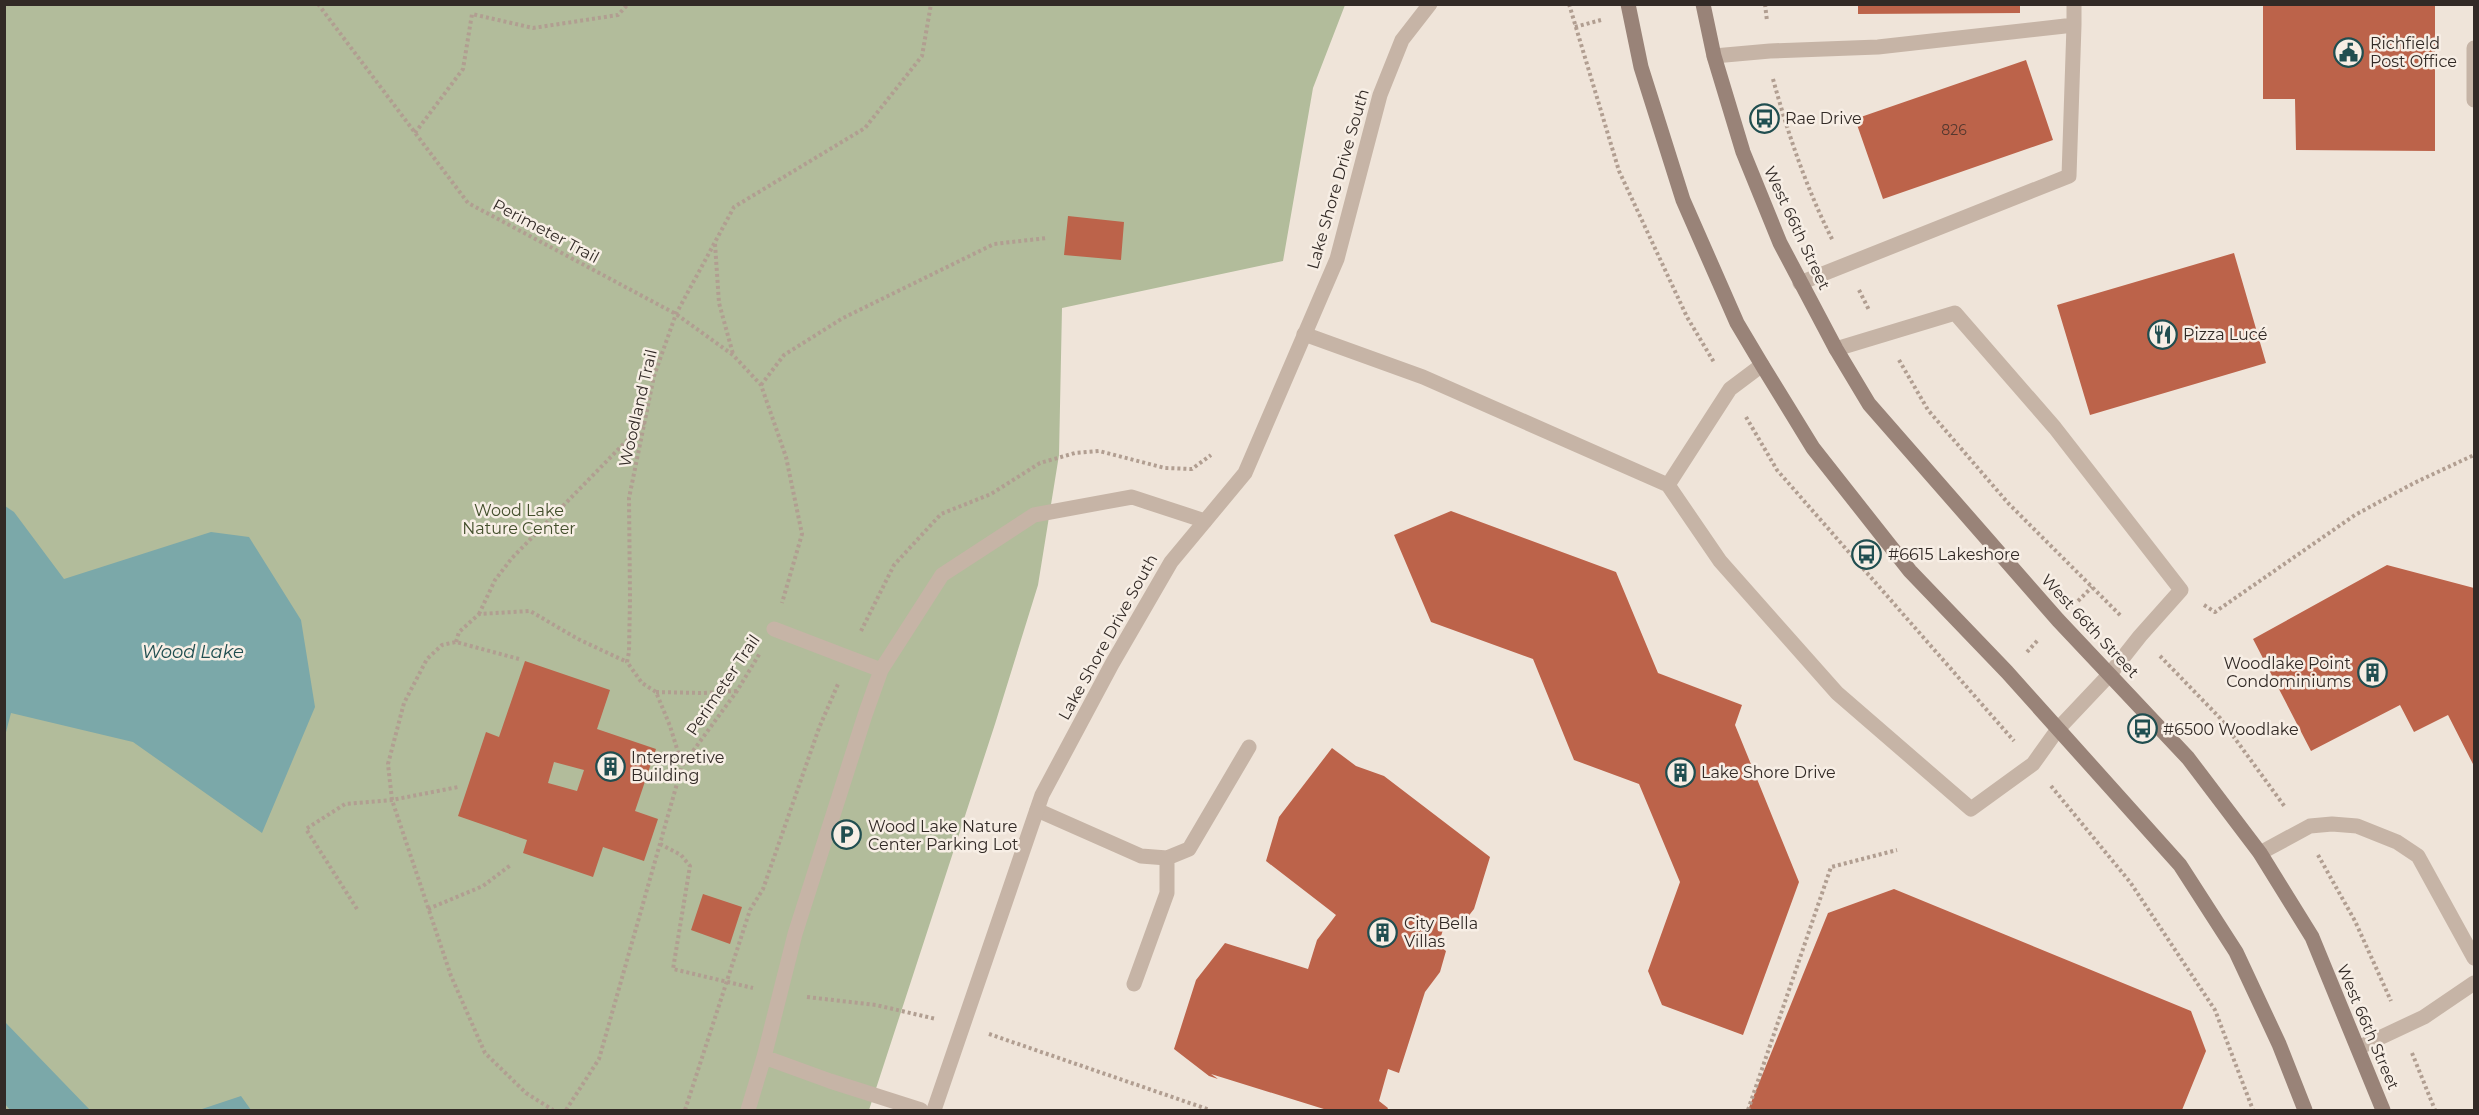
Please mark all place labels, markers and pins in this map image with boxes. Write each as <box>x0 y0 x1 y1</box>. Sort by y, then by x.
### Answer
place label: Richfield Post Office <box>2370 34 2457 71</box>
public building icon: Richfield Post Office <box>2333 36 2365 68</box>
bus stop icon: Rae Drive <box>1748 102 1780 134</box>
place label: Rae Drive <box>1785 109 1862 128</box>
restaurant icon: Pizza Lucé <box>2146 318 2178 350</box>
place label: Pizza Lucé <box>2183 325 2267 344</box>
bus stop icon: #6615 Lakeshore <box>1851 538 1883 570</box>
place label: #6615 Lakeshore <box>1888 545 2020 564</box>
place label: Woodlake Point Condominiums <box>2223 654 2351 691</box>
building icon: Woodlake Point Condominiums <box>2356 656 2388 688</box>
bus stop icon: #6500 Woodlake <box>2126 713 2158 745</box>
place label: #6500 Woodlake <box>2163 720 2299 739</box>
place label: Interpretive Building <box>631 748 724 785</box>
building icon: Interpretive Building <box>594 750 626 782</box>
building icon: Lake Shore Drive <box>1664 756 1696 788</box>
place label: Lake Shore Drive <box>1701 763 1836 782</box>
place label: Wood Lake Nature Center Parking Lot <box>868 817 1019 854</box>
parking icon: Wood Lake Nature Center Parking Lot <box>831 819 863 851</box>
place label: City Bella Villas <box>1404 914 1478 951</box>
building icon: City Bella Villas <box>1367 916 1399 948</box>

